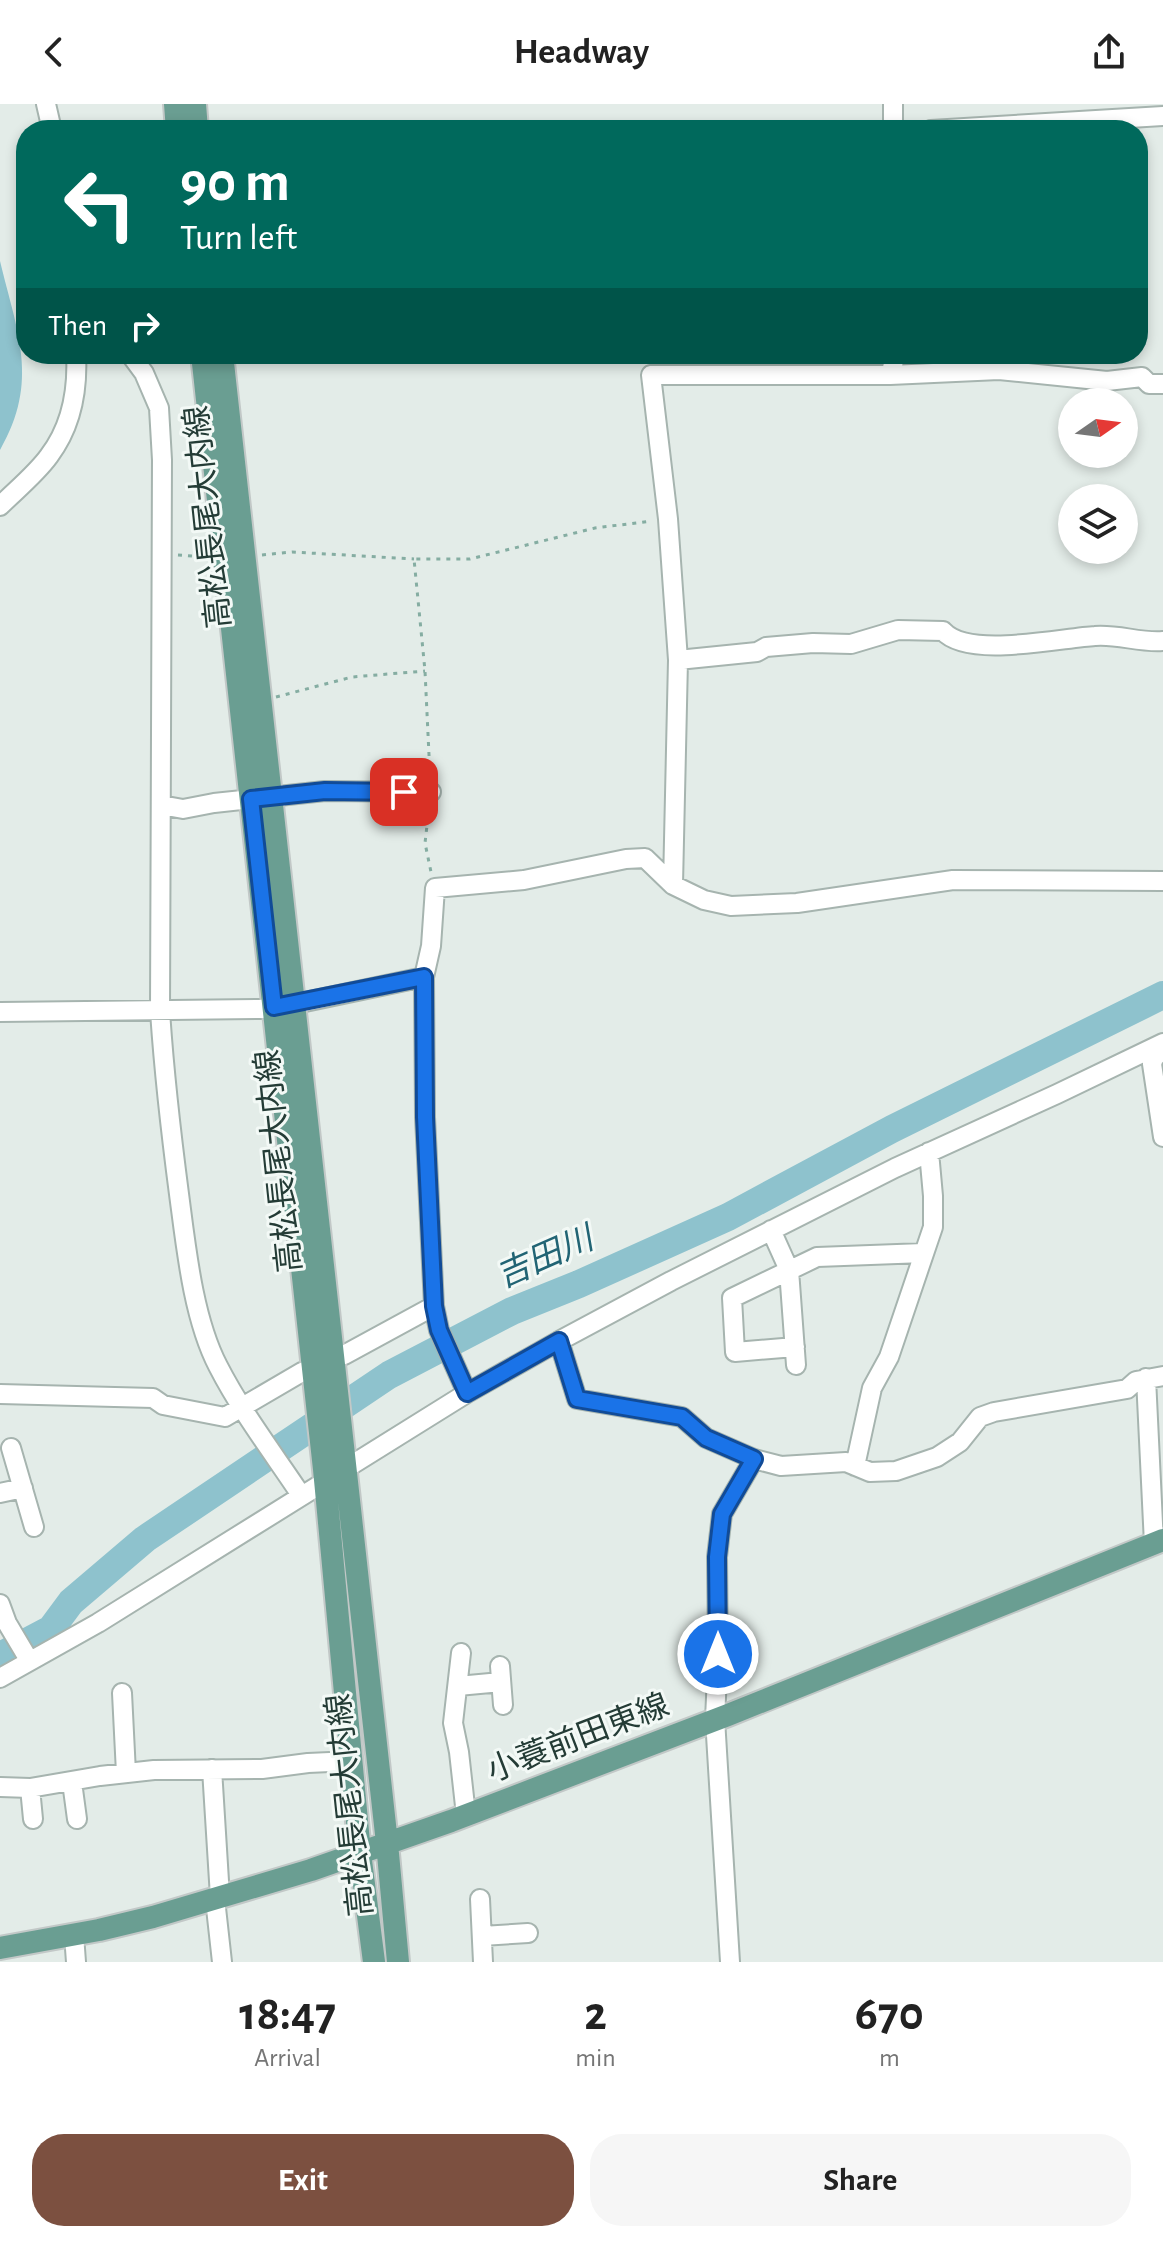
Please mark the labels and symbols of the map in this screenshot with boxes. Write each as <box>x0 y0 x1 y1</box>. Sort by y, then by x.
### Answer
north arrow <box>1058 388 1138 468</box>
street label: 高松長尾大内線 <box>178 404 236 630</box>
pin <box>370 758 438 826</box>
street label: 高松長尾大内線 <box>249 1048 307 1274</box>
water label: 吉田川 <box>491 1219 601 1294</box>
position arrow <box>676 1612 760 1696</box>
street label: 小蓑前田東線 <box>482 1687 673 1787</box>
street label: 高松長尾大内線 <box>320 1692 378 1918</box>

